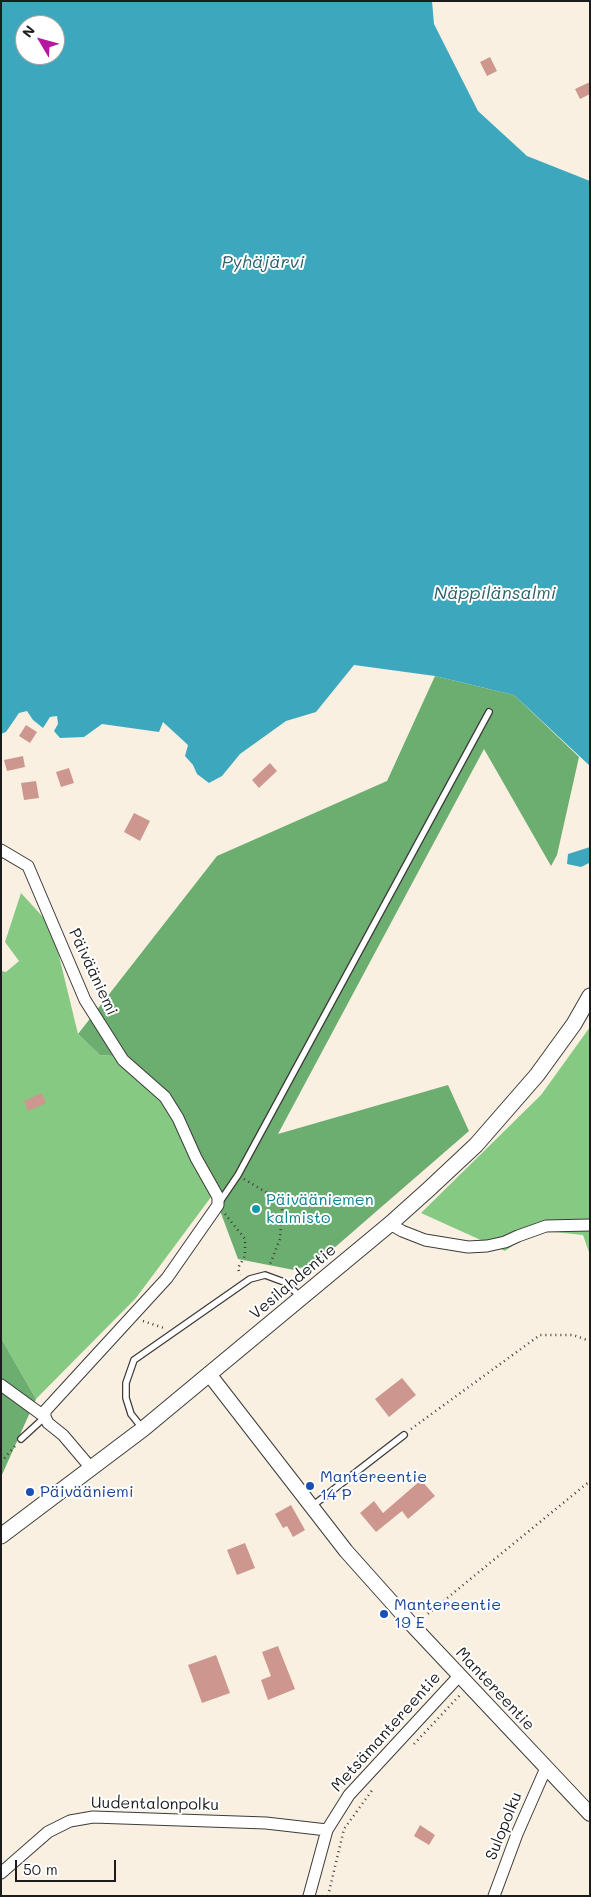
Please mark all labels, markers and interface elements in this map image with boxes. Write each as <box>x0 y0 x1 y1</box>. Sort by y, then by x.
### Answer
north arrow <box>15 15 65 65</box>
text: N <box>18 21 39 41</box>
water label: Pyhäjärvi <box>221 251 305 273</box>
water label: Näppilänsalmi <box>434 582 556 604</box>
street label: Päivääniemi <box>64 925 122 1019</box>
place label: Päivääniemen kalmisto <box>266 1190 374 1228</box>
marker: Päivääniemen kalmisto <box>250 1203 262 1215</box>
street label: Vesilahdentie <box>246 1240 340 1324</box>
place label: Mantereentie 14 P <box>320 1467 427 1505</box>
marker: Mantereentie 14 P <box>304 1480 316 1492</box>
place label: Päivääniemi <box>40 1482 134 1502</box>
marker: Päivääniemi <box>24 1486 36 1498</box>
place label: Mantereentie 19 E <box>394 1595 501 1633</box>
marker: Mantereentie 19 E <box>378 1608 390 1620</box>
street label: Mantereentie <box>451 1643 539 1735</box>
street label: Metsämantereentie <box>327 1668 445 1796</box>
street label: Sulopolku <box>482 1789 526 1863</box>
street label: Uudentalonpolku <box>91 1793 219 1815</box>
scale bar <box>18 1850 119 1882</box>
text: 50 m <box>23 1859 58 1879</box>

